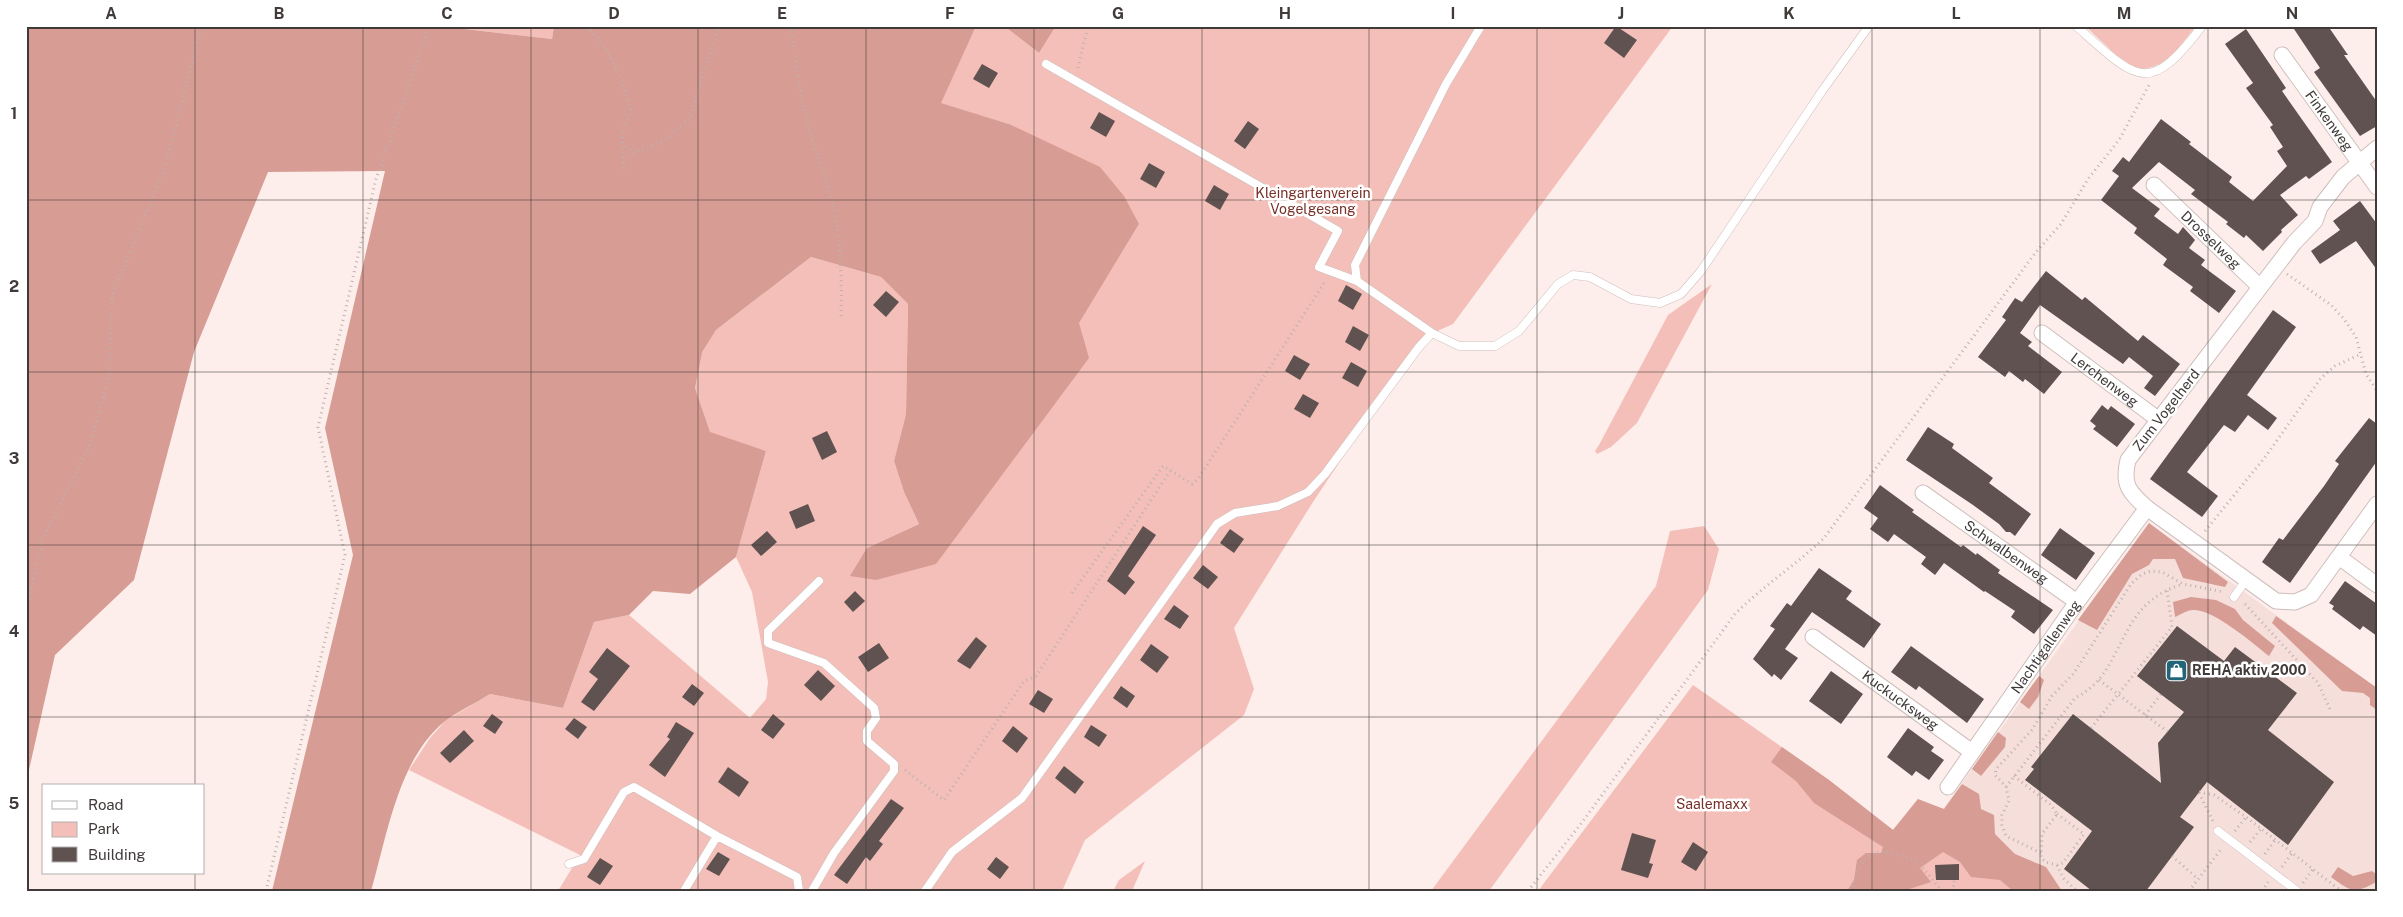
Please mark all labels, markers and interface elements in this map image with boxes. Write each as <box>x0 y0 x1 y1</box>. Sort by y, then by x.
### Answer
text: A <box>105 4 117 23</box>
text: B <box>274 4 285 23</box>
text: C <box>441 4 453 23</box>
text: D <box>608 4 620 23</box>
text: E <box>777 4 787 23</box>
text: F <box>945 4 955 23</box>
text: G <box>1112 4 1124 23</box>
text: H <box>1279 4 1291 23</box>
text: I <box>1451 4 1455 23</box>
text: J <box>1618 4 1624 23</box>
text: K <box>1783 4 1795 23</box>
text: L <box>1951 4 1961 23</box>
text: M <box>2117 4 2131 23</box>
text: N <box>2286 4 2298 23</box>
street label: Finkenweg <box>2302 87 2357 154</box>
text: 1 <box>11 104 17 123</box>
park label: Kleingartenverein Vogelgesang <box>1255 185 1371 217</box>
street label: Drosselweg <box>2178 208 2244 272</box>
text: 2 <box>9 277 19 296</box>
street label: Lerchenweg <box>2068 349 2142 410</box>
street label: Zum Vogelherd <box>2129 366 2203 454</box>
text: 3 <box>9 449 19 468</box>
street label: Schwalbenweg <box>1961 517 2052 587</box>
street label: Nachtigallenweg <box>2008 597 2084 696</box>
text: 4 <box>9 622 20 641</box>
shop icon: REHA aktiv 2000 <box>2164 658 2188 682</box>
place label: REHA aktiv 2000 <box>2192 662 2307 678</box>
street label: Kuckucksweg <box>1859 667 1942 733</box>
legend <box>42 784 205 874</box>
text: 5 <box>9 794 20 813</box>
text: Road <box>88 796 124 813</box>
park label: Saalemaxx <box>1676 796 1748 812</box>
text: Park <box>88 820 120 837</box>
text: Building <box>88 846 146 863</box>

